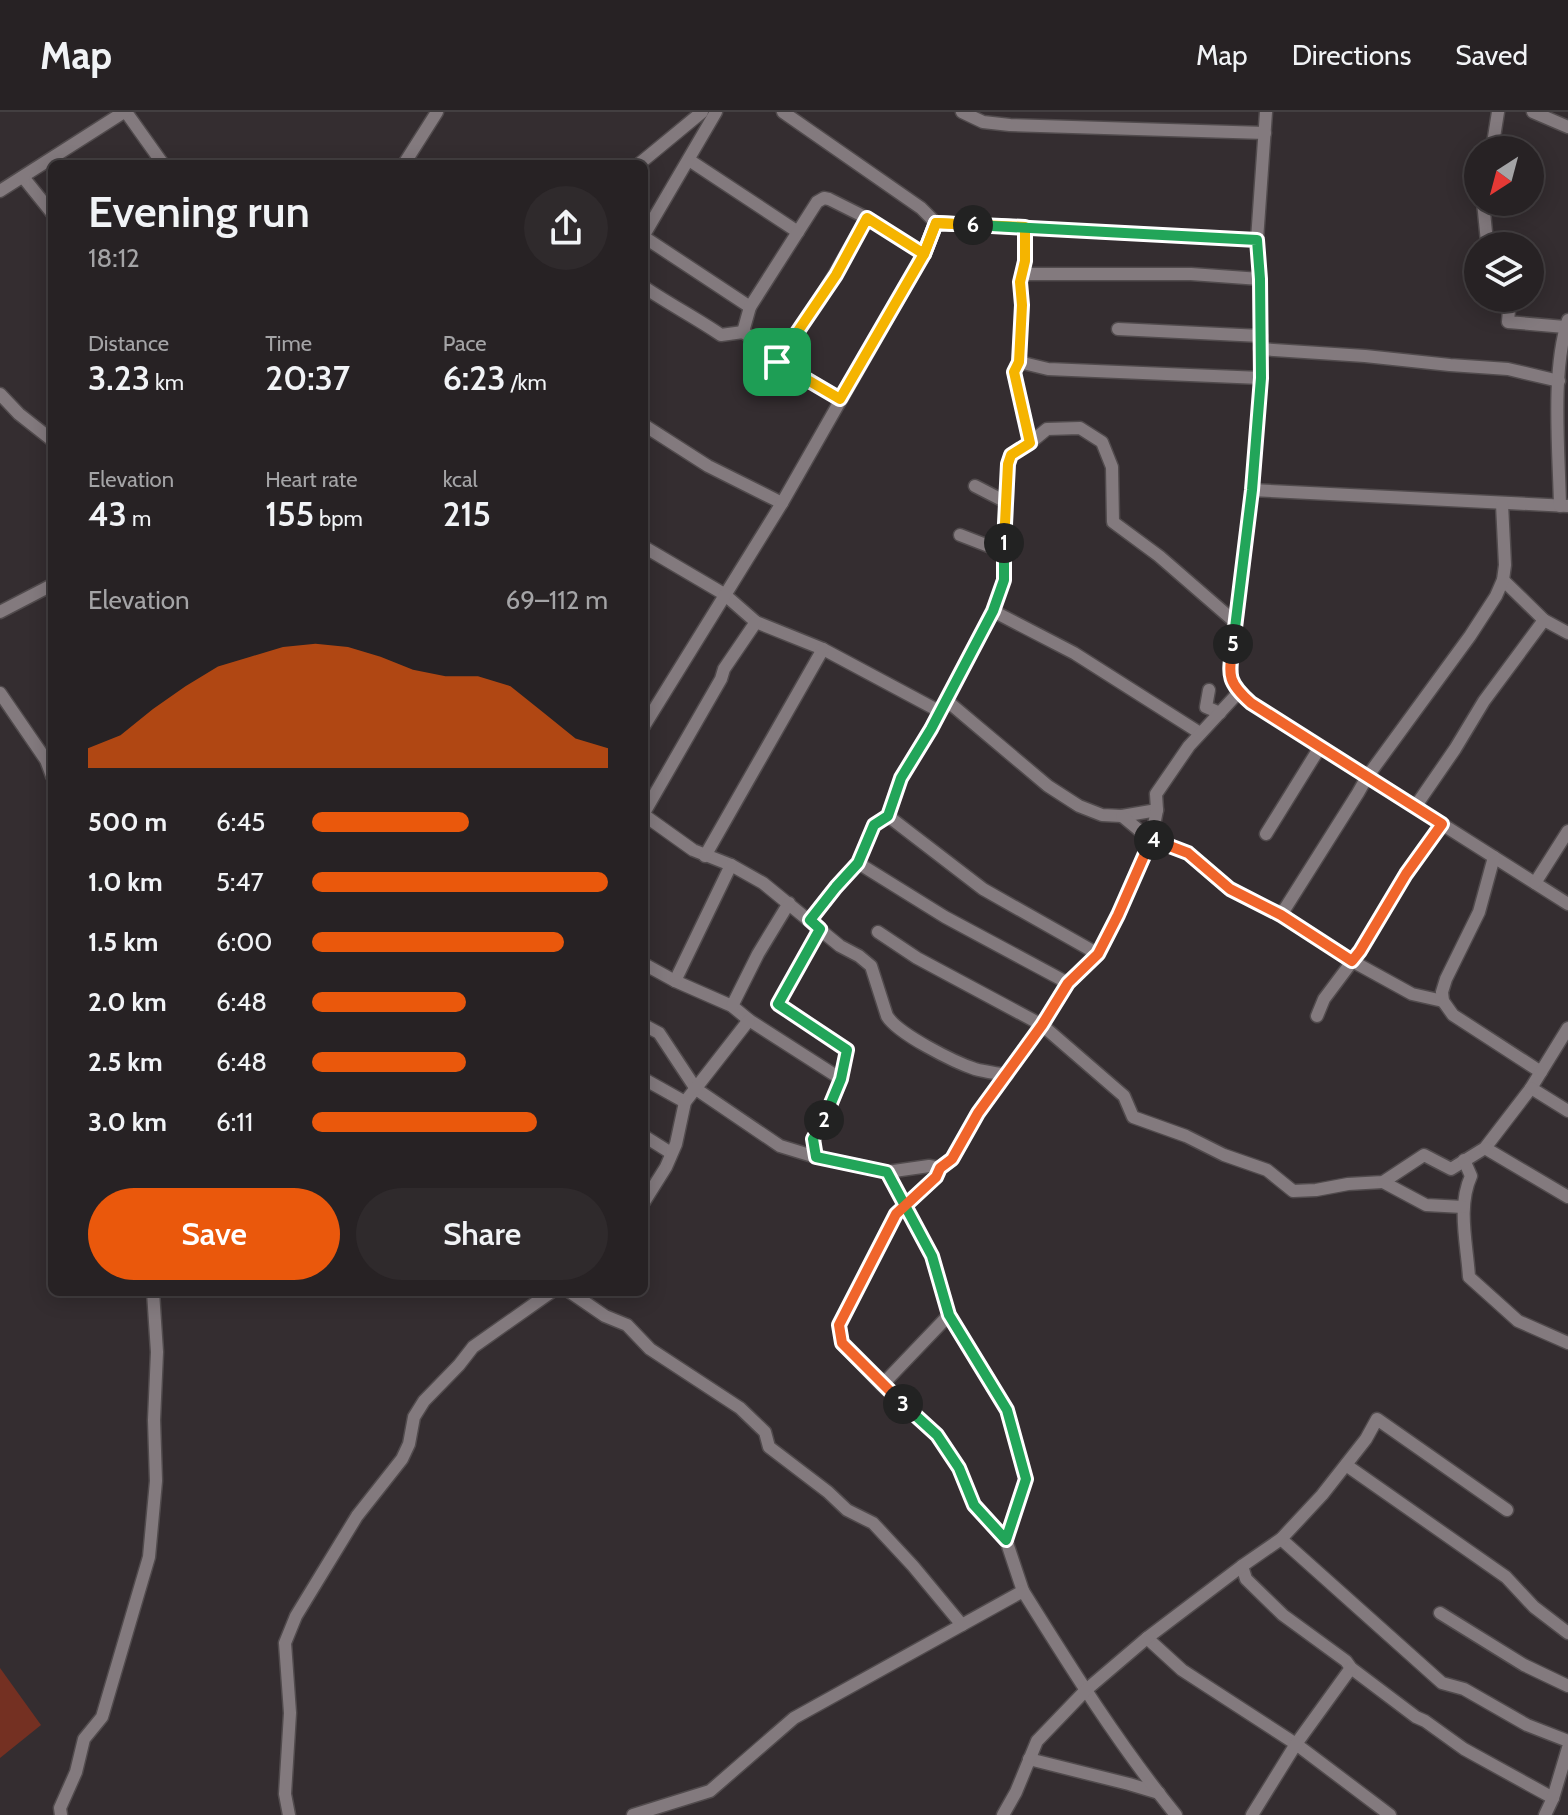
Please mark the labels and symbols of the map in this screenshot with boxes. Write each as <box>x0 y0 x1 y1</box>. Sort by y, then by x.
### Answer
north arrow <box>1464 136 1544 216</box>
pin: 6 <box>953 205 993 245</box>
pin <box>743 328 811 396</box>
pin: 1 <box>984 523 1024 563</box>
pin: 5 <box>1213 624 1253 664</box>
pin: 4 <box>1134 820 1174 860</box>
pin: 2 <box>804 1100 844 1140</box>
pin: 3 <box>883 1384 923 1424</box>

